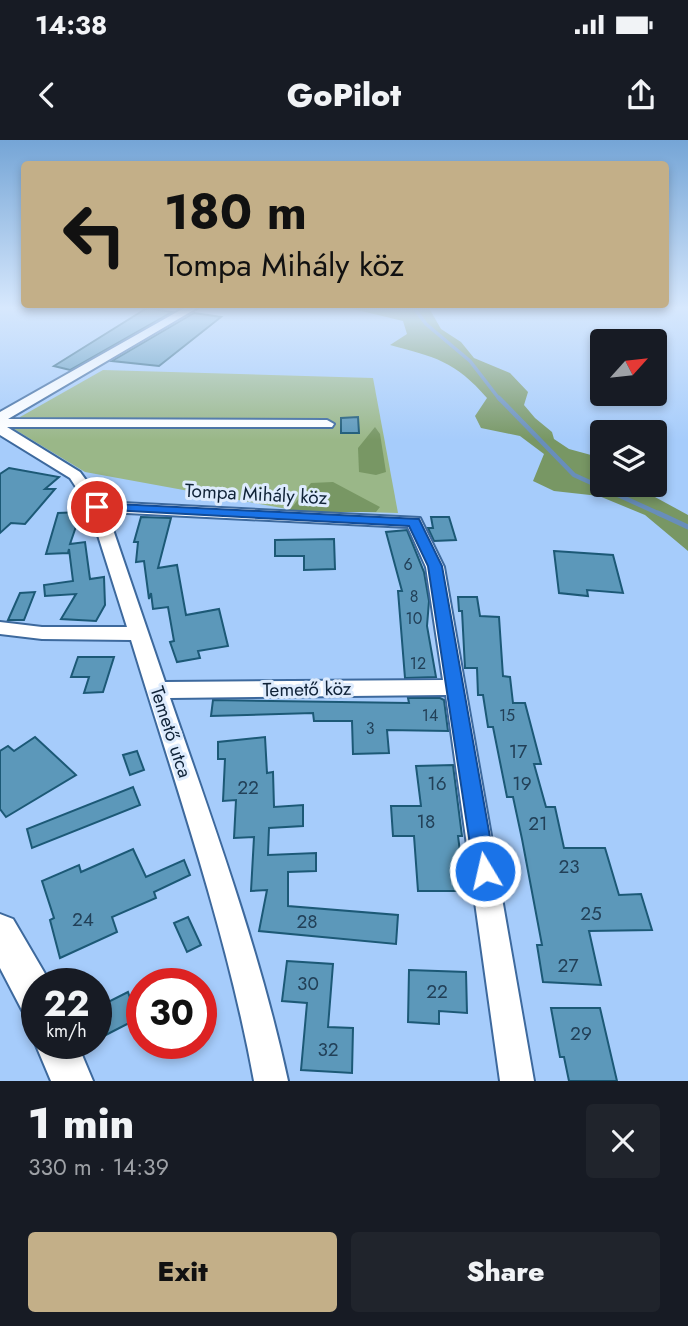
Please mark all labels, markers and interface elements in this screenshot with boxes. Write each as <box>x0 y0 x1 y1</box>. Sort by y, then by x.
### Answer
text: 14:38 <box>35 6 107 44</box>
text: GoPilot <box>287 72 401 118</box>
icon: back <box>28 76 66 114</box>
icon: share <box>622 76 660 114</box>
text: 180 m <box>164 177 307 247</box>
icon: left <box>49 189 140 280</box>
text: Tompa Mihály köz <box>164 242 404 288</box>
north arrow <box>590 329 667 406</box>
map controls <box>590 329 667 497</box>
button: layers <box>590 420 667 497</box>
pin <box>67 477 127 537</box>
street label: Tompa Mihály köz <box>184 477 328 511</box>
icon: arrive <box>78 488 116 526</box>
house number: 6 <box>403 553 413 576</box>
house number: 8 <box>410 585 418 608</box>
house number: 10 <box>406 607 422 630</box>
house number: 12 <box>410 652 426 675</box>
street label: Temető köz <box>262 675 352 703</box>
street label: Temető utca <box>144 683 198 781</box>
house number: 14 <box>422 704 438 727</box>
house number: 15 <box>499 704 515 727</box>
house number: 3 <box>366 717 375 740</box>
house number: 17 <box>509 738 527 765</box>
house number: 16 <box>427 770 447 797</box>
house number: 19 <box>512 770 532 797</box>
house number: 22 <box>237 774 259 801</box>
house number: 18 <box>417 808 435 835</box>
house number: 21 <box>528 810 548 837</box>
position arrow <box>448 834 522 908</box>
house number: 23 <box>558 853 580 880</box>
house number: 25 <box>580 900 602 927</box>
house number: 24 <box>72 906 94 933</box>
house number: 28 <box>296 908 318 935</box>
house number: 27 <box>558 952 578 979</box>
speed limit sign: 30 <box>126 968 217 1059</box>
house number: 30 <box>297 970 319 997</box>
house number: 22 <box>426 978 448 1005</box>
text: 22 <box>44 979 89 1029</box>
text: km/h <box>46 1018 87 1044</box>
house number: 29 <box>570 1020 592 1047</box>
house number: 32 <box>317 1036 339 1063</box>
text: 1 min <box>28 1093 134 1154</box>
button: close <box>586 1104 660 1178</box>
text: 330 m · 14:39 <box>28 1150 169 1184</box>
button: Exit <box>28 1232 337 1312</box>
button: Share <box>351 1232 660 1312</box>

